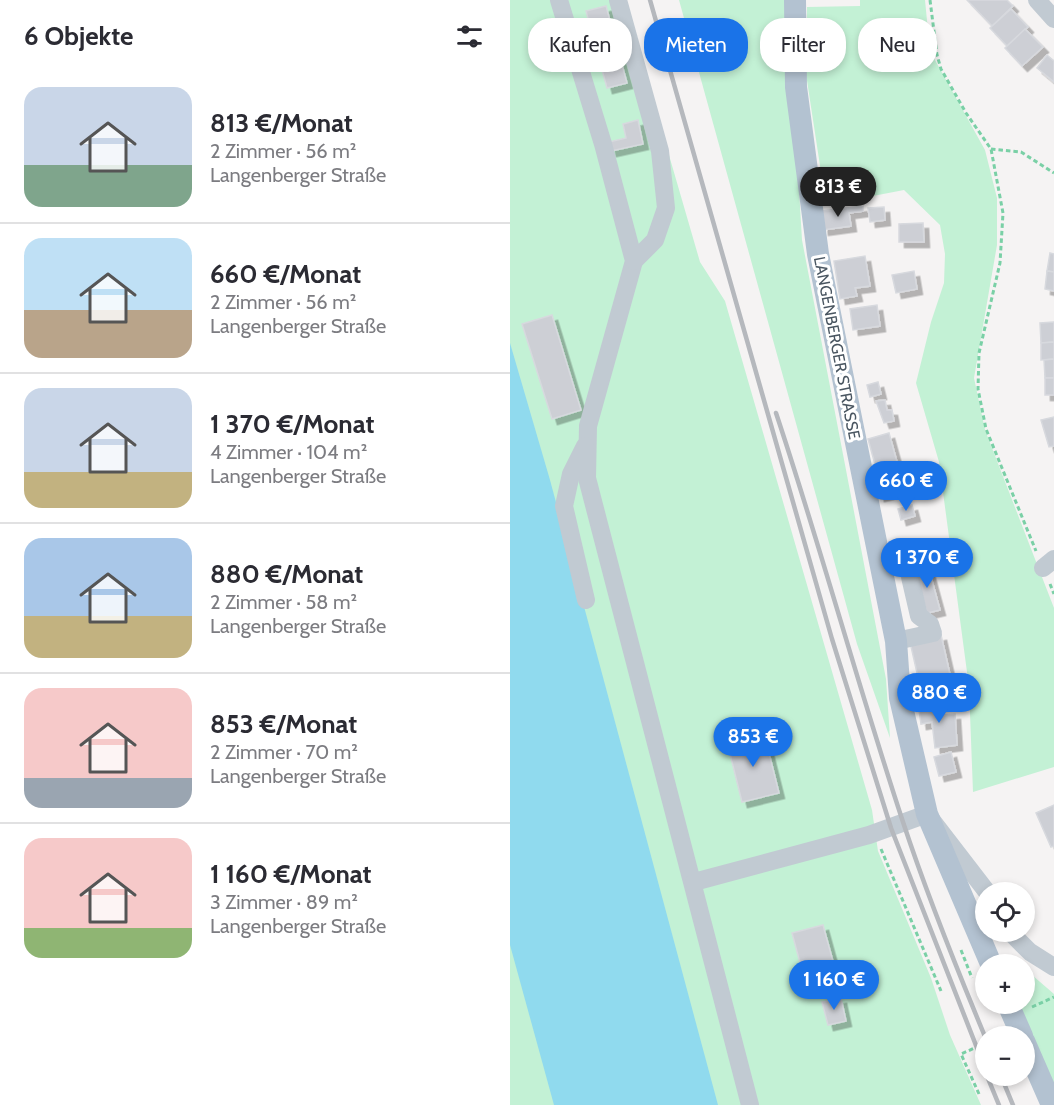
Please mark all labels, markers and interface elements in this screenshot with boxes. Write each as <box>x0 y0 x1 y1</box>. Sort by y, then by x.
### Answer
chip: Kaufen <box>528 18 632 72</box>
chip: Mieten <box>644 18 748 72</box>
chip: Filter <box>760 18 846 72</box>
chip: Neu <box>858 18 937 72</box>
text: 6 Objekte <box>24 20 133 52</box>
icon: filters <box>453 20 486 53</box>
text: 813 €/Monat <box>210 107 353 139</box>
icon: home <box>72 111 144 183</box>
text: 2 Zimmer · 56 m² <box>210 139 356 163</box>
text: Langenberger Straße <box>210 163 386 187</box>
pin: 813 € <box>796 167 880 218</box>
text: 813 € <box>814 174 862 198</box>
street label: LANGENBERGER STRASSE <box>810 255 864 441</box>
text: 660 €/Monat <box>210 258 361 290</box>
icon: home <box>72 262 144 334</box>
text: 2 Zimmer · 56 m² <box>210 290 356 314</box>
text: Langenberger Straße <box>210 314 386 338</box>
text: 1 370 €/Monat <box>210 408 374 440</box>
icon: home <box>72 412 144 484</box>
text: 4 Zimmer · 104 m² <box>210 440 367 464</box>
pin: 660 € <box>864 461 948 512</box>
text: Langenberger Straße <box>210 464 386 488</box>
text: 660 € <box>879 468 933 492</box>
pin: 1 370 € <box>872 538 982 589</box>
text: 1 370 € <box>895 545 959 569</box>
text: 880 €/Monat <box>210 558 363 590</box>
icon: home <box>72 562 144 634</box>
text: 2 Zimmer · 58 m² <box>210 590 357 614</box>
text: Langenberger Straße <box>210 614 386 638</box>
pin: 880 € <box>897 673 981 724</box>
text: 880 € <box>911 680 967 704</box>
text: 853 €/Monat <box>210 708 357 740</box>
icon: home <box>72 712 144 784</box>
pin: 853 € <box>711 717 795 768</box>
text: 853 € <box>728 724 778 748</box>
text: 2 Zimmer · 70 m² <box>210 740 358 764</box>
text: Langenberger Straße <box>210 764 386 788</box>
text: 1 160 €/Monat <box>210 858 372 890</box>
icon: home <box>72 862 144 934</box>
map controls <box>975 882 1035 1086</box>
button: locate <box>975 882 1035 942</box>
text: 3 Zimmer · 89 m² <box>210 890 358 914</box>
text: Langenberger Straße <box>210 914 386 938</box>
button: + <box>975 954 1035 1014</box>
pin: 1 160 € <box>779 960 889 1011</box>
text: 1 160 € <box>803 967 865 991</box>
button: − <box>975 1026 1035 1086</box>

